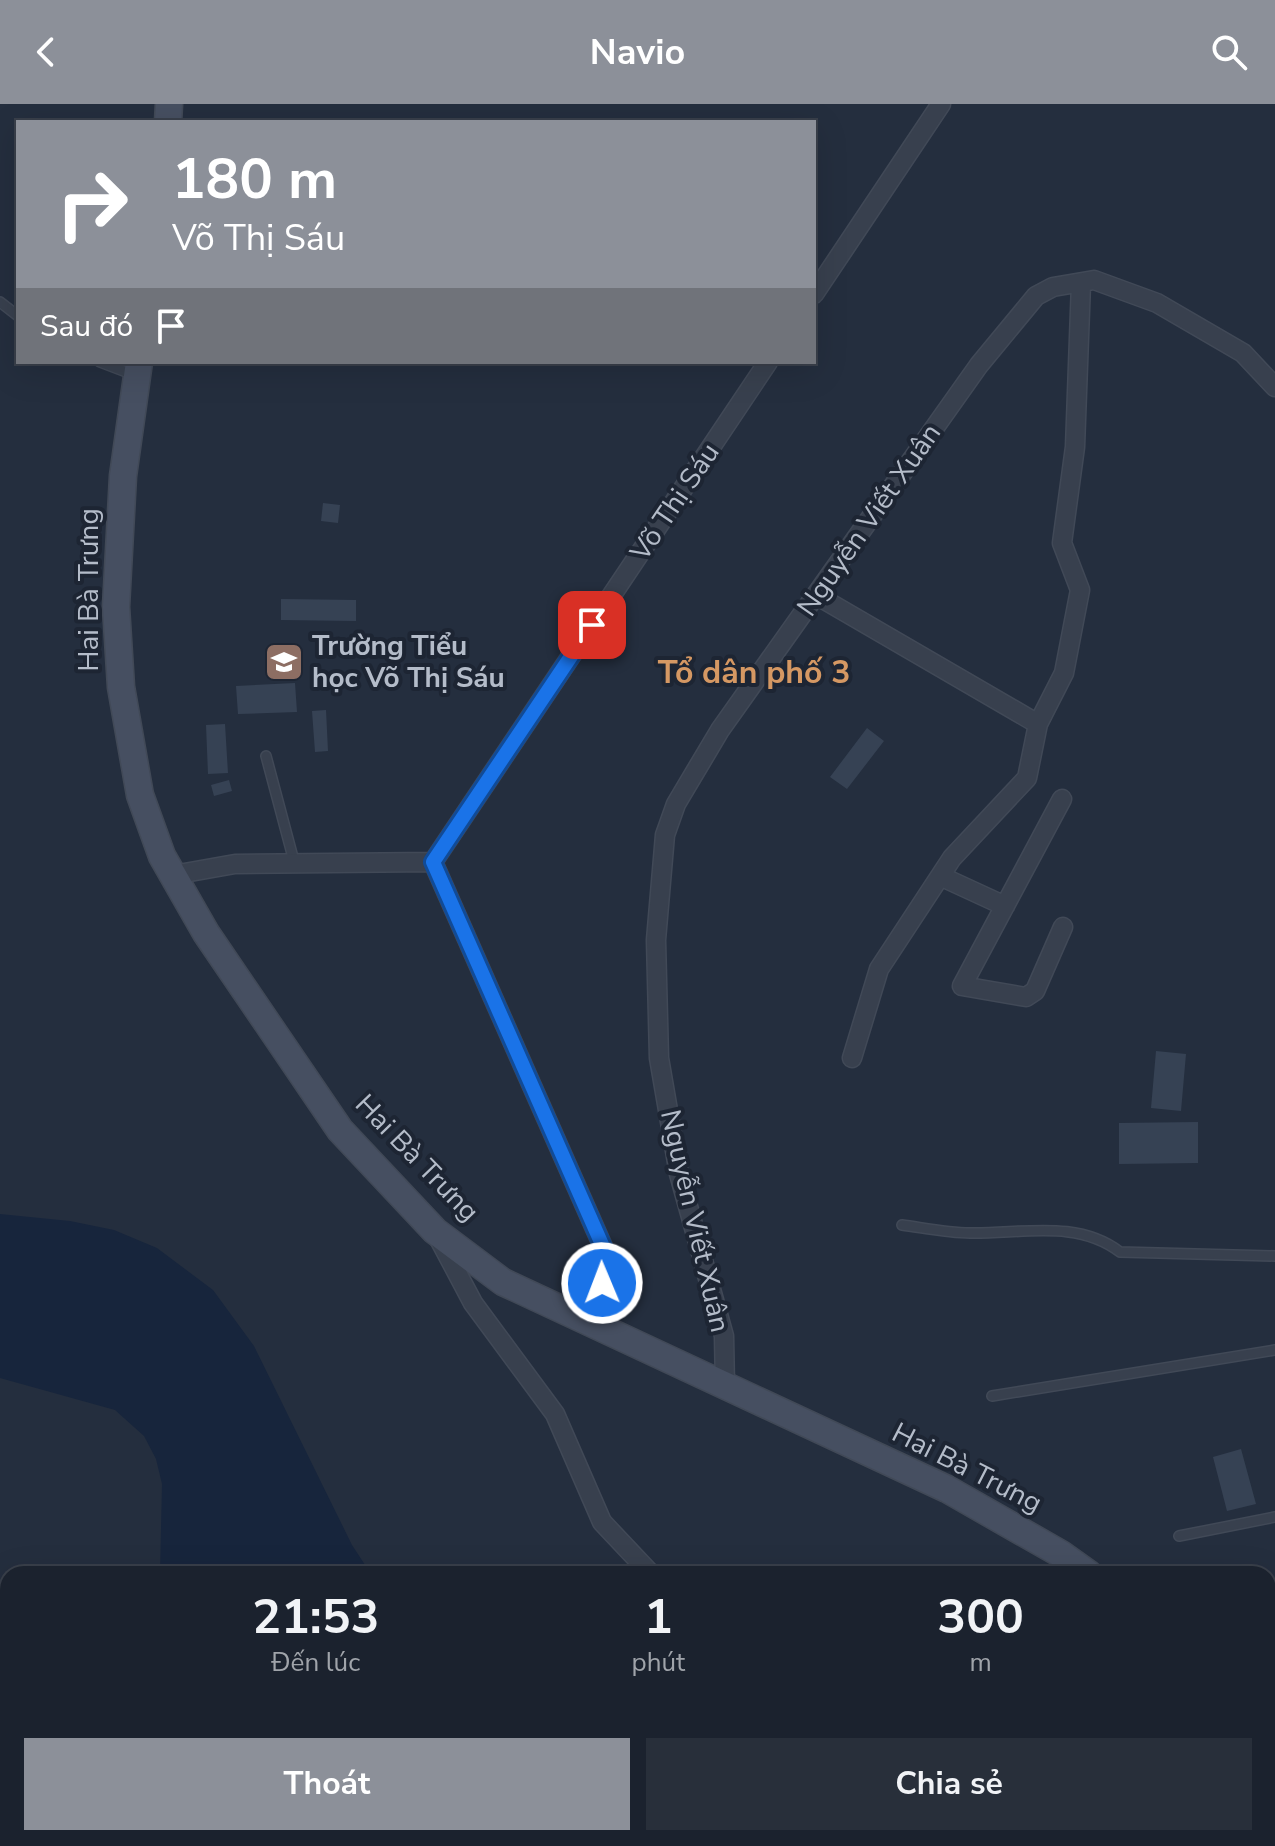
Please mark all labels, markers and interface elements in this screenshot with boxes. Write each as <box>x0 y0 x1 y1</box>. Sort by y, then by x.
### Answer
text: Navio <box>590 28 685 77</box>
icon: back <box>24 30 68 74</box>
icon: search <box>1207 30 1251 74</box>
text: 180 m <box>172 141 337 218</box>
icon: right <box>40 152 144 256</box>
text: Võ Thị Sáu <box>172 214 345 263</box>
icon: arrive <box>149 304 193 348</box>
text: Sau đó <box>40 306 133 347</box>
street label: Nguyễn Viết Xuân <box>788 416 950 624</box>
street label: Võ Thị Sáu <box>621 436 728 569</box>
street label: Hai Bà Trưng <box>70 508 108 672</box>
pin <box>558 591 626 659</box>
icon: arrive <box>570 603 614 647</box>
place label: Trường Tiểu học Võ Thị Sáu <box>312 627 505 697</box>
school or university icon: Trường Tiểu học Võ Thị Sáu <box>263 641 305 683</box>
district label: Tổ dân phố 3 <box>658 651 850 694</box>
street label: Hai Bà Trưng <box>346 1086 488 1230</box>
street label: Nguyễn Viết Xuân <box>651 1106 739 1336</box>
position arrow <box>560 1241 644 1325</box>
street label: Hai Bà Trưng <box>885 1414 1049 1522</box>
text: 21:53 <box>252 1584 379 1650</box>
text: 1 <box>644 1584 673 1650</box>
text: 300 <box>937 1584 1024 1650</box>
text: Đến lúc <box>271 1645 360 1680</box>
text: phút <box>632 1645 685 1680</box>
text: m <box>969 1645 992 1680</box>
button: Thoát <box>24 1738 630 1830</box>
button: Chia sẻ <box>646 1738 1252 1830</box>

